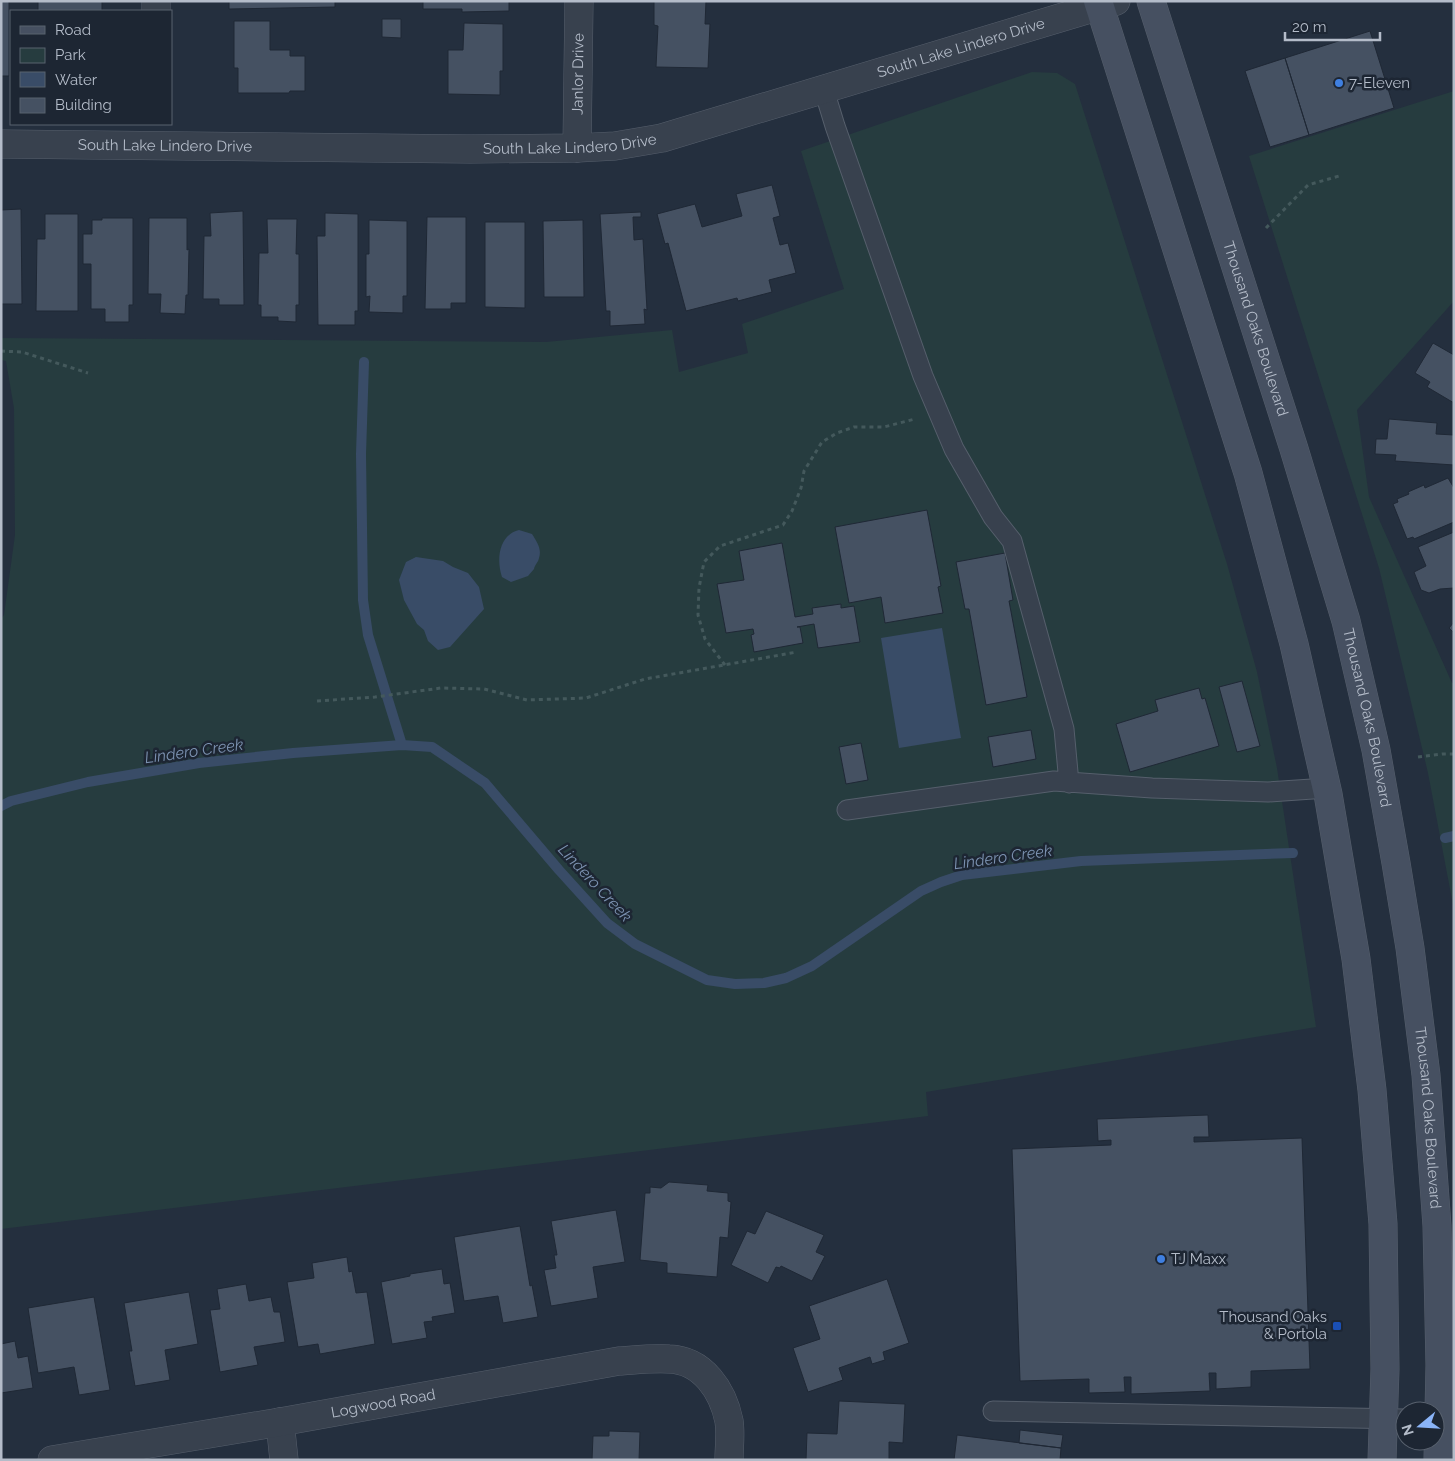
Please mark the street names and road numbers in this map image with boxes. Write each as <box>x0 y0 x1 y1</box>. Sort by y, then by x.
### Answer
street label: South Lake Lindero Drive <box>875 14 1047 82</box>
street label: Janlor Drive <box>568 33 588 115</box>
street label: South Lake Lindero Drive <box>483 130 658 158</box>
street label: South Lake Lindero Drive <box>78 136 252 156</box>
street label: Thousand Oaks Boulevard <box>1219 239 1292 418</box>
street label: Thousand Oaks Boulevard <box>1339 627 1395 809</box>
street label: Thousand Oaks Boulevard <box>1411 1026 1445 1209</box>
street label: Logwood Road <box>330 1385 437 1422</box>

